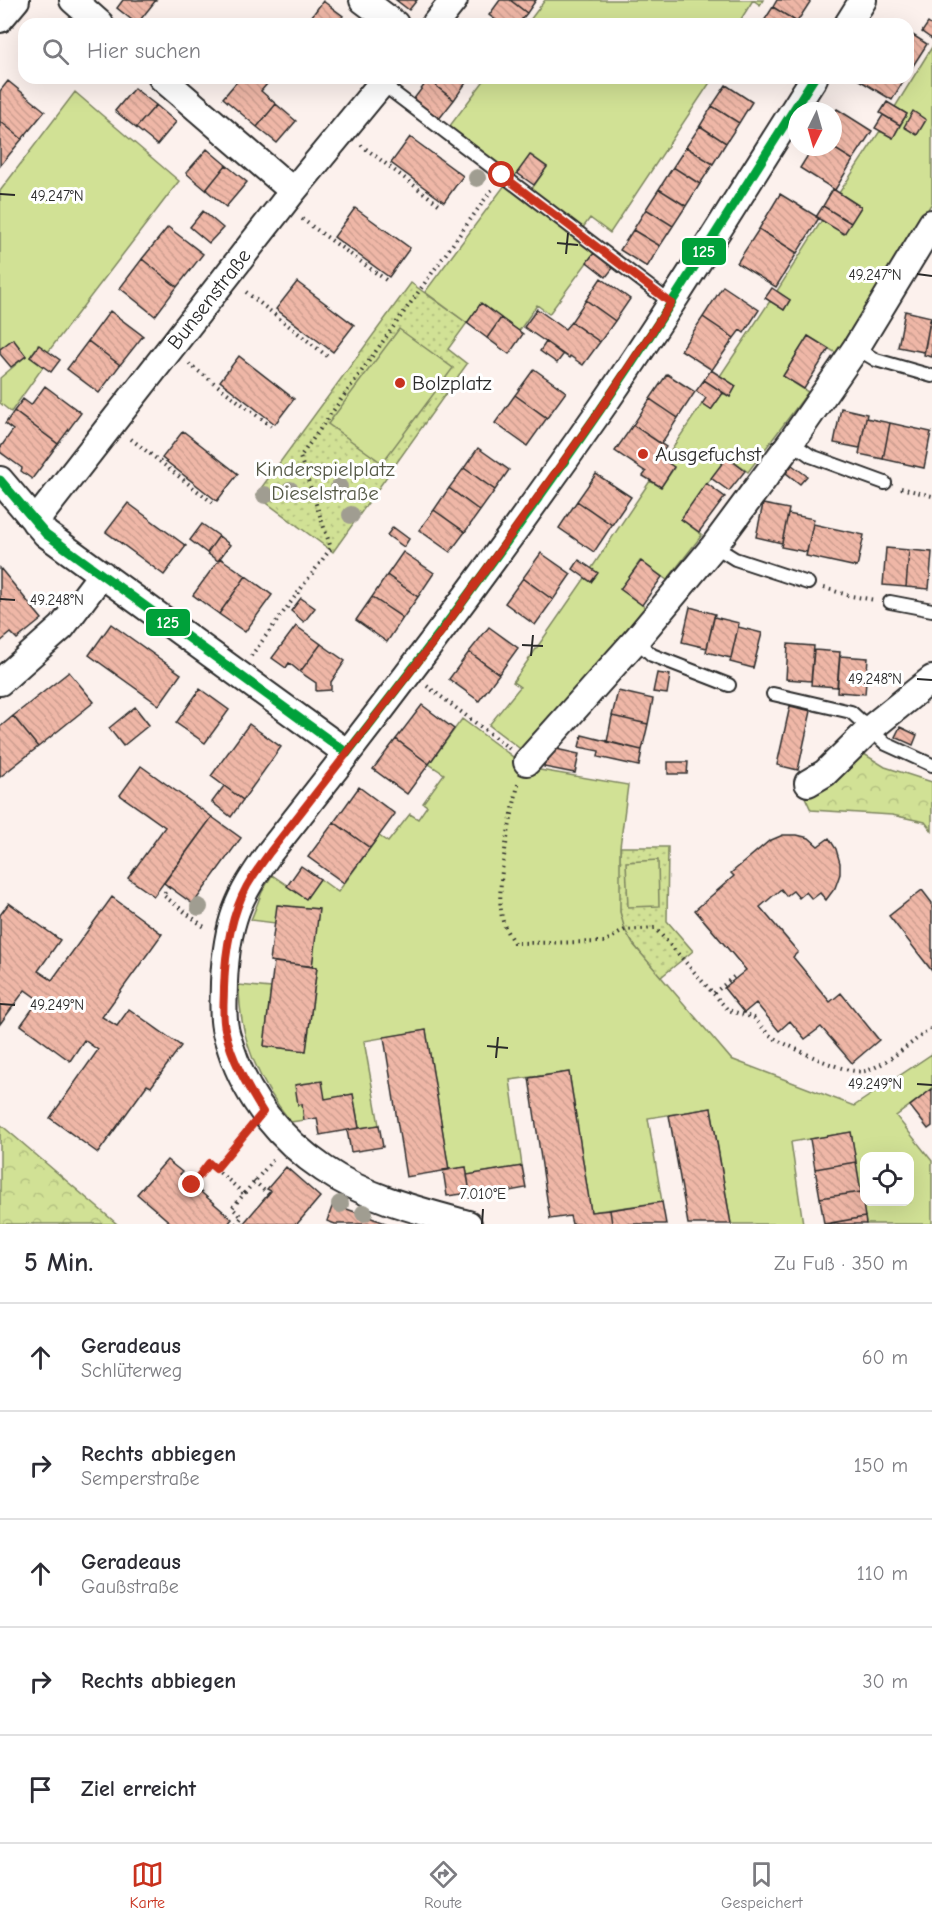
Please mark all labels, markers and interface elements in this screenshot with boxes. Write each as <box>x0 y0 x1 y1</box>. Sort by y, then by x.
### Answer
search box <box>18 18 914 84</box>
icon: search <box>39 35 72 68</box>
text: Hier suchen <box>87 38 201 64</box>
north arrow <box>788 102 842 156</box>
route start <box>488 161 514 187</box>
text: 49.247°N <box>30 187 84 205</box>
line badge: 125 <box>681 237 727 266</box>
text: 125 <box>693 243 715 261</box>
street label: Bunsenstraße <box>162 244 256 354</box>
text: 49.247°N <box>848 266 902 284</box>
place label: Bolzplatz <box>412 371 492 395</box>
marker: Bolzplatz <box>393 376 407 390</box>
place label: Ausgefuchst <box>655 442 762 466</box>
marker: Ausgefuchst <box>636 447 650 461</box>
park label: Kinderspielplatz Dieselstraße <box>255 457 395 505</box>
text: 49.248°N <box>30 591 84 609</box>
line badge: 125 <box>145 608 191 637</box>
text: 125 <box>157 614 179 632</box>
text: 49.248°N <box>848 670 902 688</box>
text: 49.249°N <box>30 996 84 1014</box>
text: 49.249°N <box>848 1075 902 1093</box>
map controls <box>860 1152 914 1206</box>
button: locate <box>860 1152 914 1206</box>
route end <box>178 1171 204 1197</box>
text: 7.010°E <box>460 1185 506 1203</box>
text: 5 Min. <box>24 1248 93 1278</box>
text: Zu Fuß · 350 m <box>774 1252 908 1275</box>
text: Geradeaus <box>81 1333 181 1359</box>
icon: ahead <box>24 1341 57 1374</box>
text: 60 m <box>862 1346 908 1369</box>
text: Schlüterweg <box>81 1359 182 1382</box>
text: Rechts abbiegen <box>81 1441 236 1467</box>
icon: right <box>24 1449 57 1482</box>
text: 150 m <box>854 1454 908 1477</box>
text: Semperstraße <box>81 1467 200 1490</box>
text: Geradeaus <box>81 1549 181 1575</box>
icon: ahead <box>24 1557 57 1590</box>
text: 110 m <box>857 1562 908 1585</box>
text: Gaußstraße <box>81 1575 179 1598</box>
icon: right <box>24 1665 57 1698</box>
text: Rechts abbiegen <box>81 1668 236 1694</box>
text: 30 m <box>862 1670 908 1693</box>
icon: arrive <box>24 1773 57 1806</box>
text: Ziel erreicht <box>81 1776 196 1802</box>
tab: Karte <box>129 1858 165 1912</box>
tab: Route <box>424 1858 462 1912</box>
tab: Gespeichert <box>721 1858 803 1912</box>

